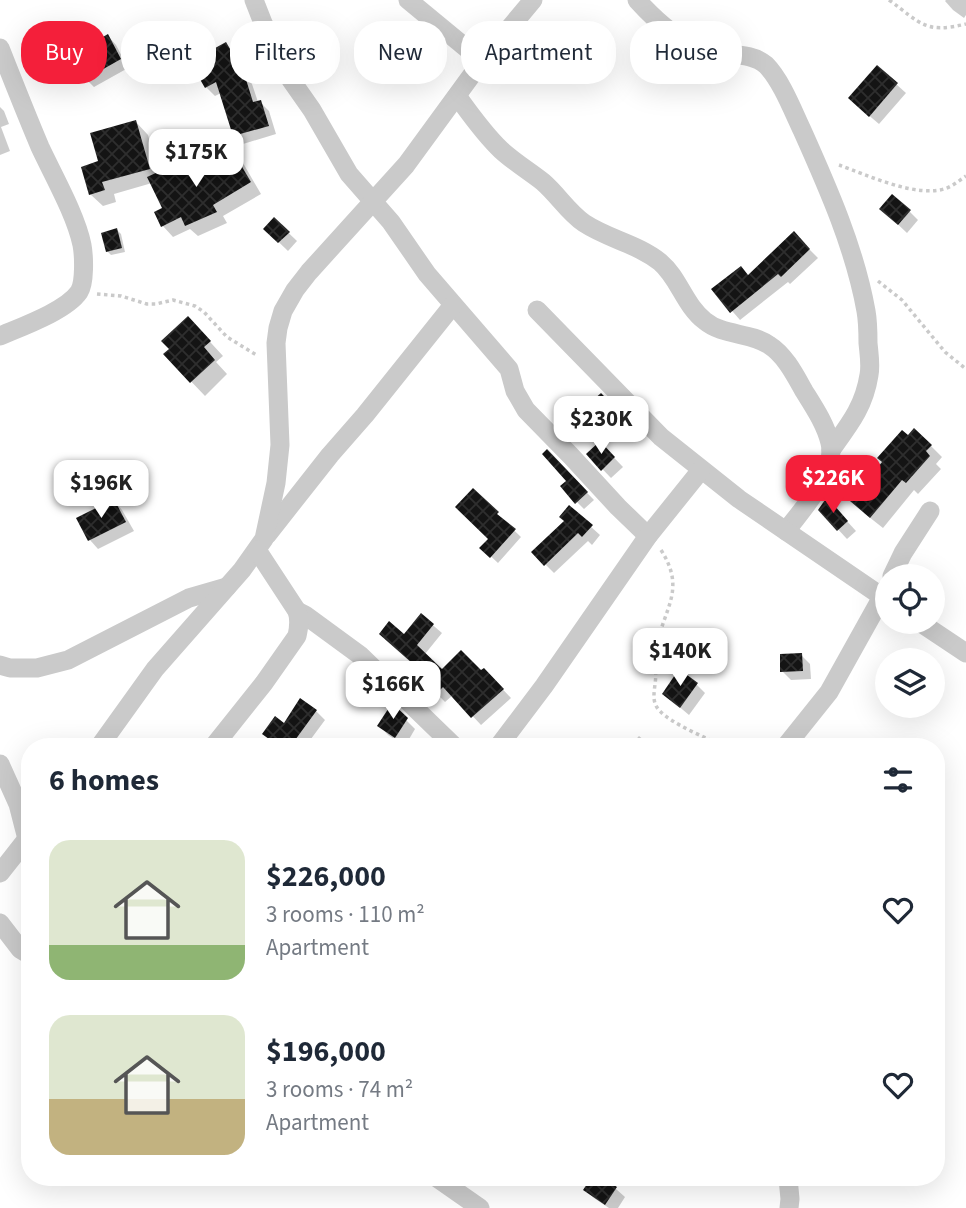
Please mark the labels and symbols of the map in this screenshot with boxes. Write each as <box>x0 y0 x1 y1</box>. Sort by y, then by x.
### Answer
pin: $175K <box>147 130 245 189</box>
pin: $230K <box>552 396 650 456</box>
pin: $226K <box>784 456 882 515</box>
pin: $196K <box>52 461 150 520</box>
pin: $140K <box>631 628 729 688</box>
pin: $166K <box>344 662 442 721</box>

